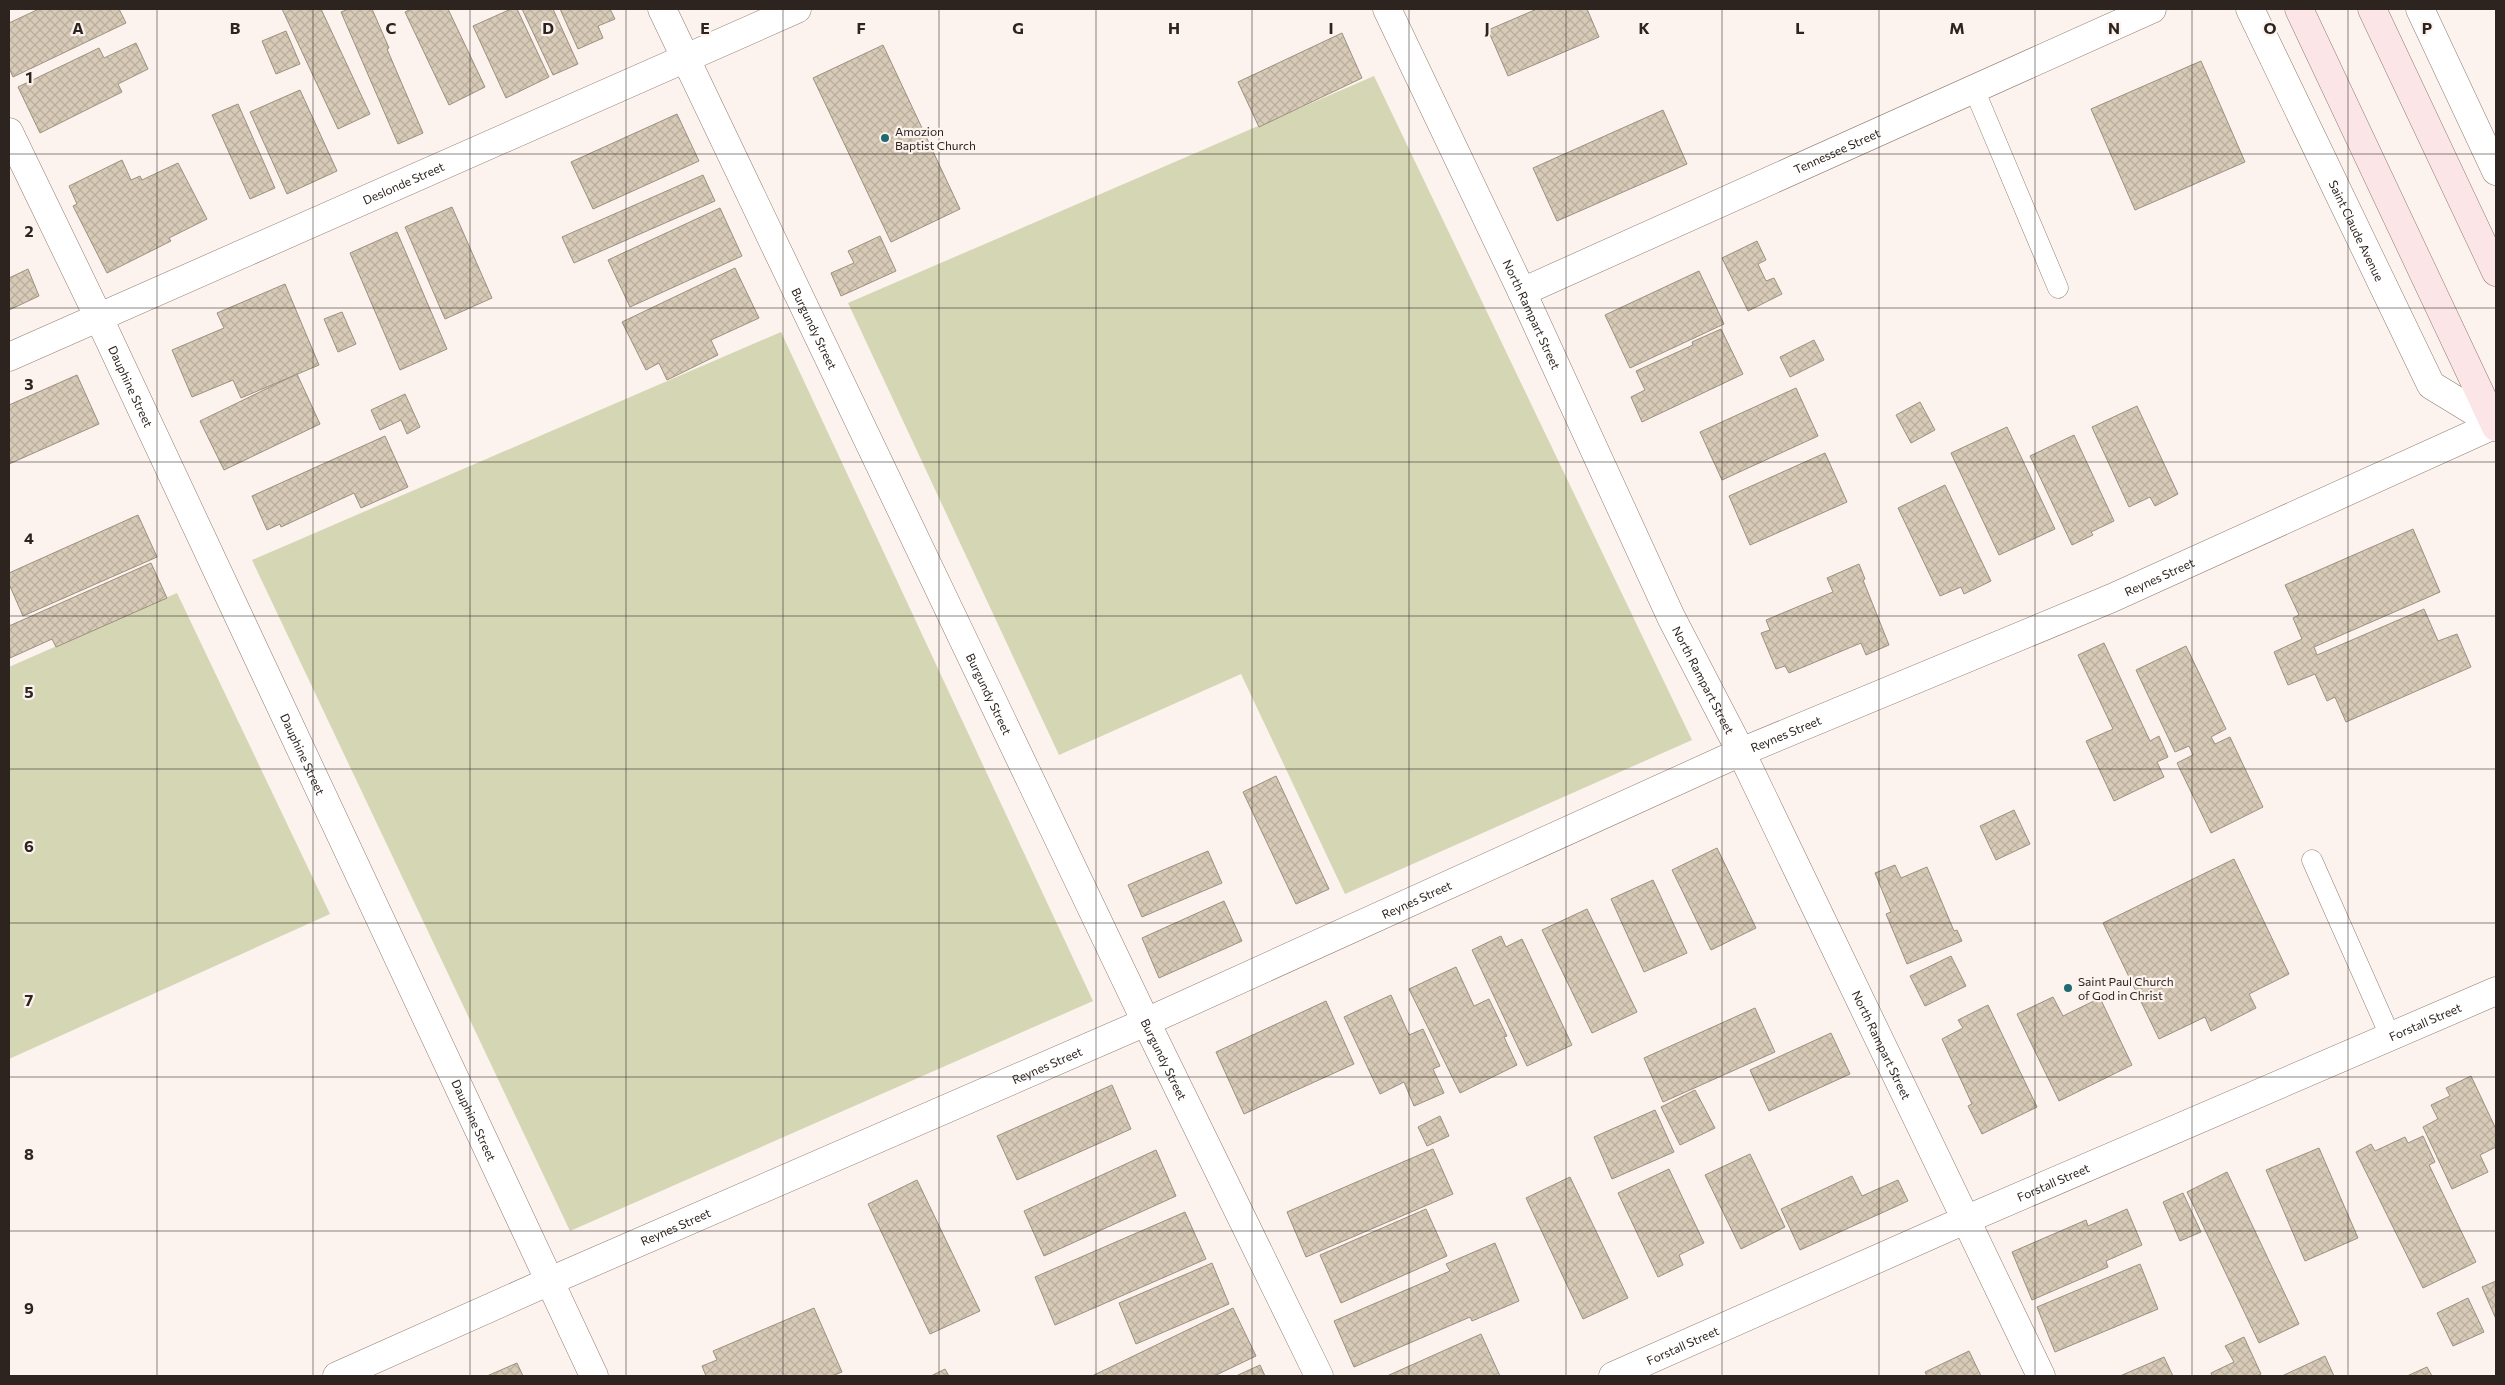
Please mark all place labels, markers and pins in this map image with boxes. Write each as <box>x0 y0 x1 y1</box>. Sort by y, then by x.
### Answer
place label: Amozion Baptist Church <box>895 124 976 152</box>
marker: Amozion Baptist Church <box>879 132 891 144</box>
place label: Saint Paul Church of God in Christ <box>2078 974 2174 1002</box>
marker: Saint Paul Church of God in Christ <box>2062 982 2074 994</box>

